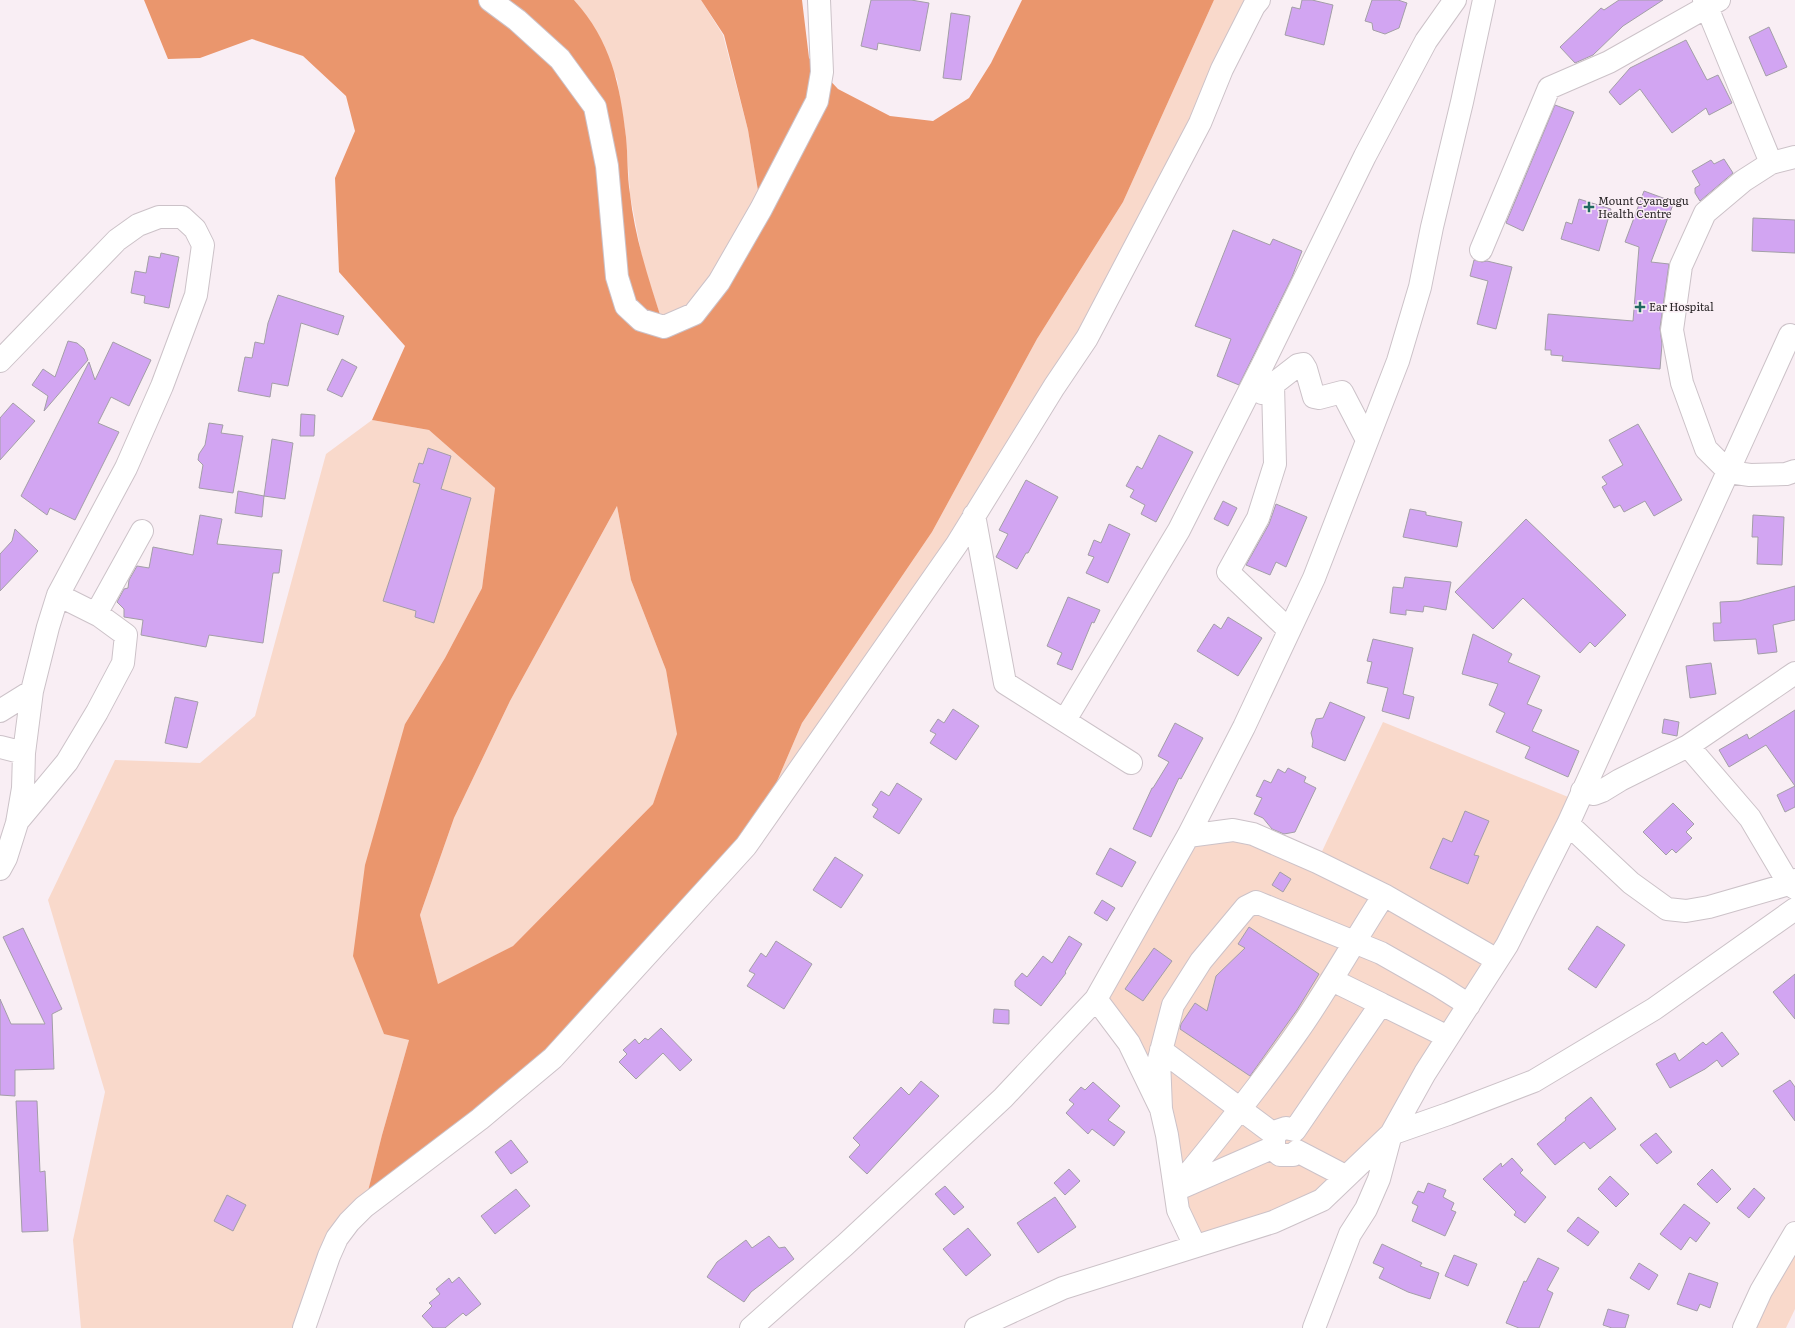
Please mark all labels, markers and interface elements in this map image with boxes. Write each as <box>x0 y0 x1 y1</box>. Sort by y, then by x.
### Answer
place label: Mount Cyangugu Health Centre <box>1598 192 1689 221</box>
marker: Mount Cyangugu Health Centre <box>1583 201 1595 213</box>
place label: Ear Hospital <box>1649 298 1714 314</box>
marker: Ear Hospital <box>1634 301 1646 313</box>

